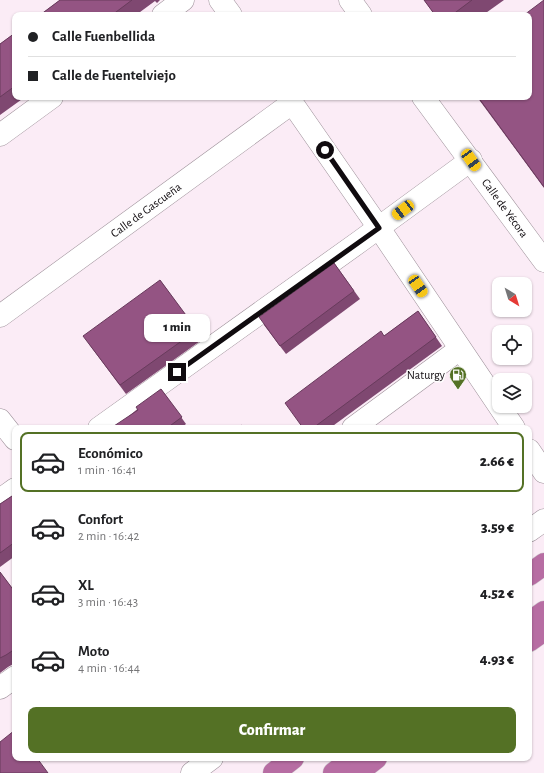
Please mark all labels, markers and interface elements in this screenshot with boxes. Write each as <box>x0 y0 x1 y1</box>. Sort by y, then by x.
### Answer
text: Calle Fuenbellida <box>52 29 155 44</box>
text: Calle de Fuentelviejo <box>52 68 176 83</box>
route start <box>316 141 334 159</box>
car <box>459 147 483 173</box>
street label: Calle de Yécora <box>480 176 531 240</box>
street label: Calle de Gascueña <box>108 180 184 240</box>
car <box>390 198 416 222</box>
car <box>406 273 430 299</box>
north arrow <box>492 277 532 317</box>
map controls <box>492 277 532 413</box>
callout: 1 min <box>144 314 210 342</box>
text: 1 min <box>163 321 191 334</box>
button: locate <box>492 325 532 365</box>
route end <box>168 363 186 381</box>
fuel station icon: Naturgy <box>448 365 468 390</box>
place label: Naturgy <box>407 369 445 382</box>
button: layers <box>492 373 532 413</box>
icon: car <box>30 444 66 480</box>
text: Económico <box>78 446 143 461</box>
text: 2.66 € <box>480 454 514 469</box>
text: 1 min · 16:41 <box>78 464 136 477</box>
icon: car <box>30 510 66 546</box>
text: Confort <box>78 512 123 527</box>
text: 3.59 € <box>481 520 514 535</box>
text: 2 min · 16:42 <box>78 530 139 543</box>
icon: car <box>30 576 66 612</box>
text: XL <box>78 578 94 593</box>
text: 4.52 € <box>480 586 514 601</box>
text: 3 min · 16:43 <box>78 596 138 609</box>
icon: car <box>30 642 66 678</box>
text: Moto <box>78 644 110 659</box>
text: 4.93 € <box>480 652 514 667</box>
text: 4 min · 16:44 <box>78 662 140 675</box>
button: Confirmar <box>28 707 516 753</box>

